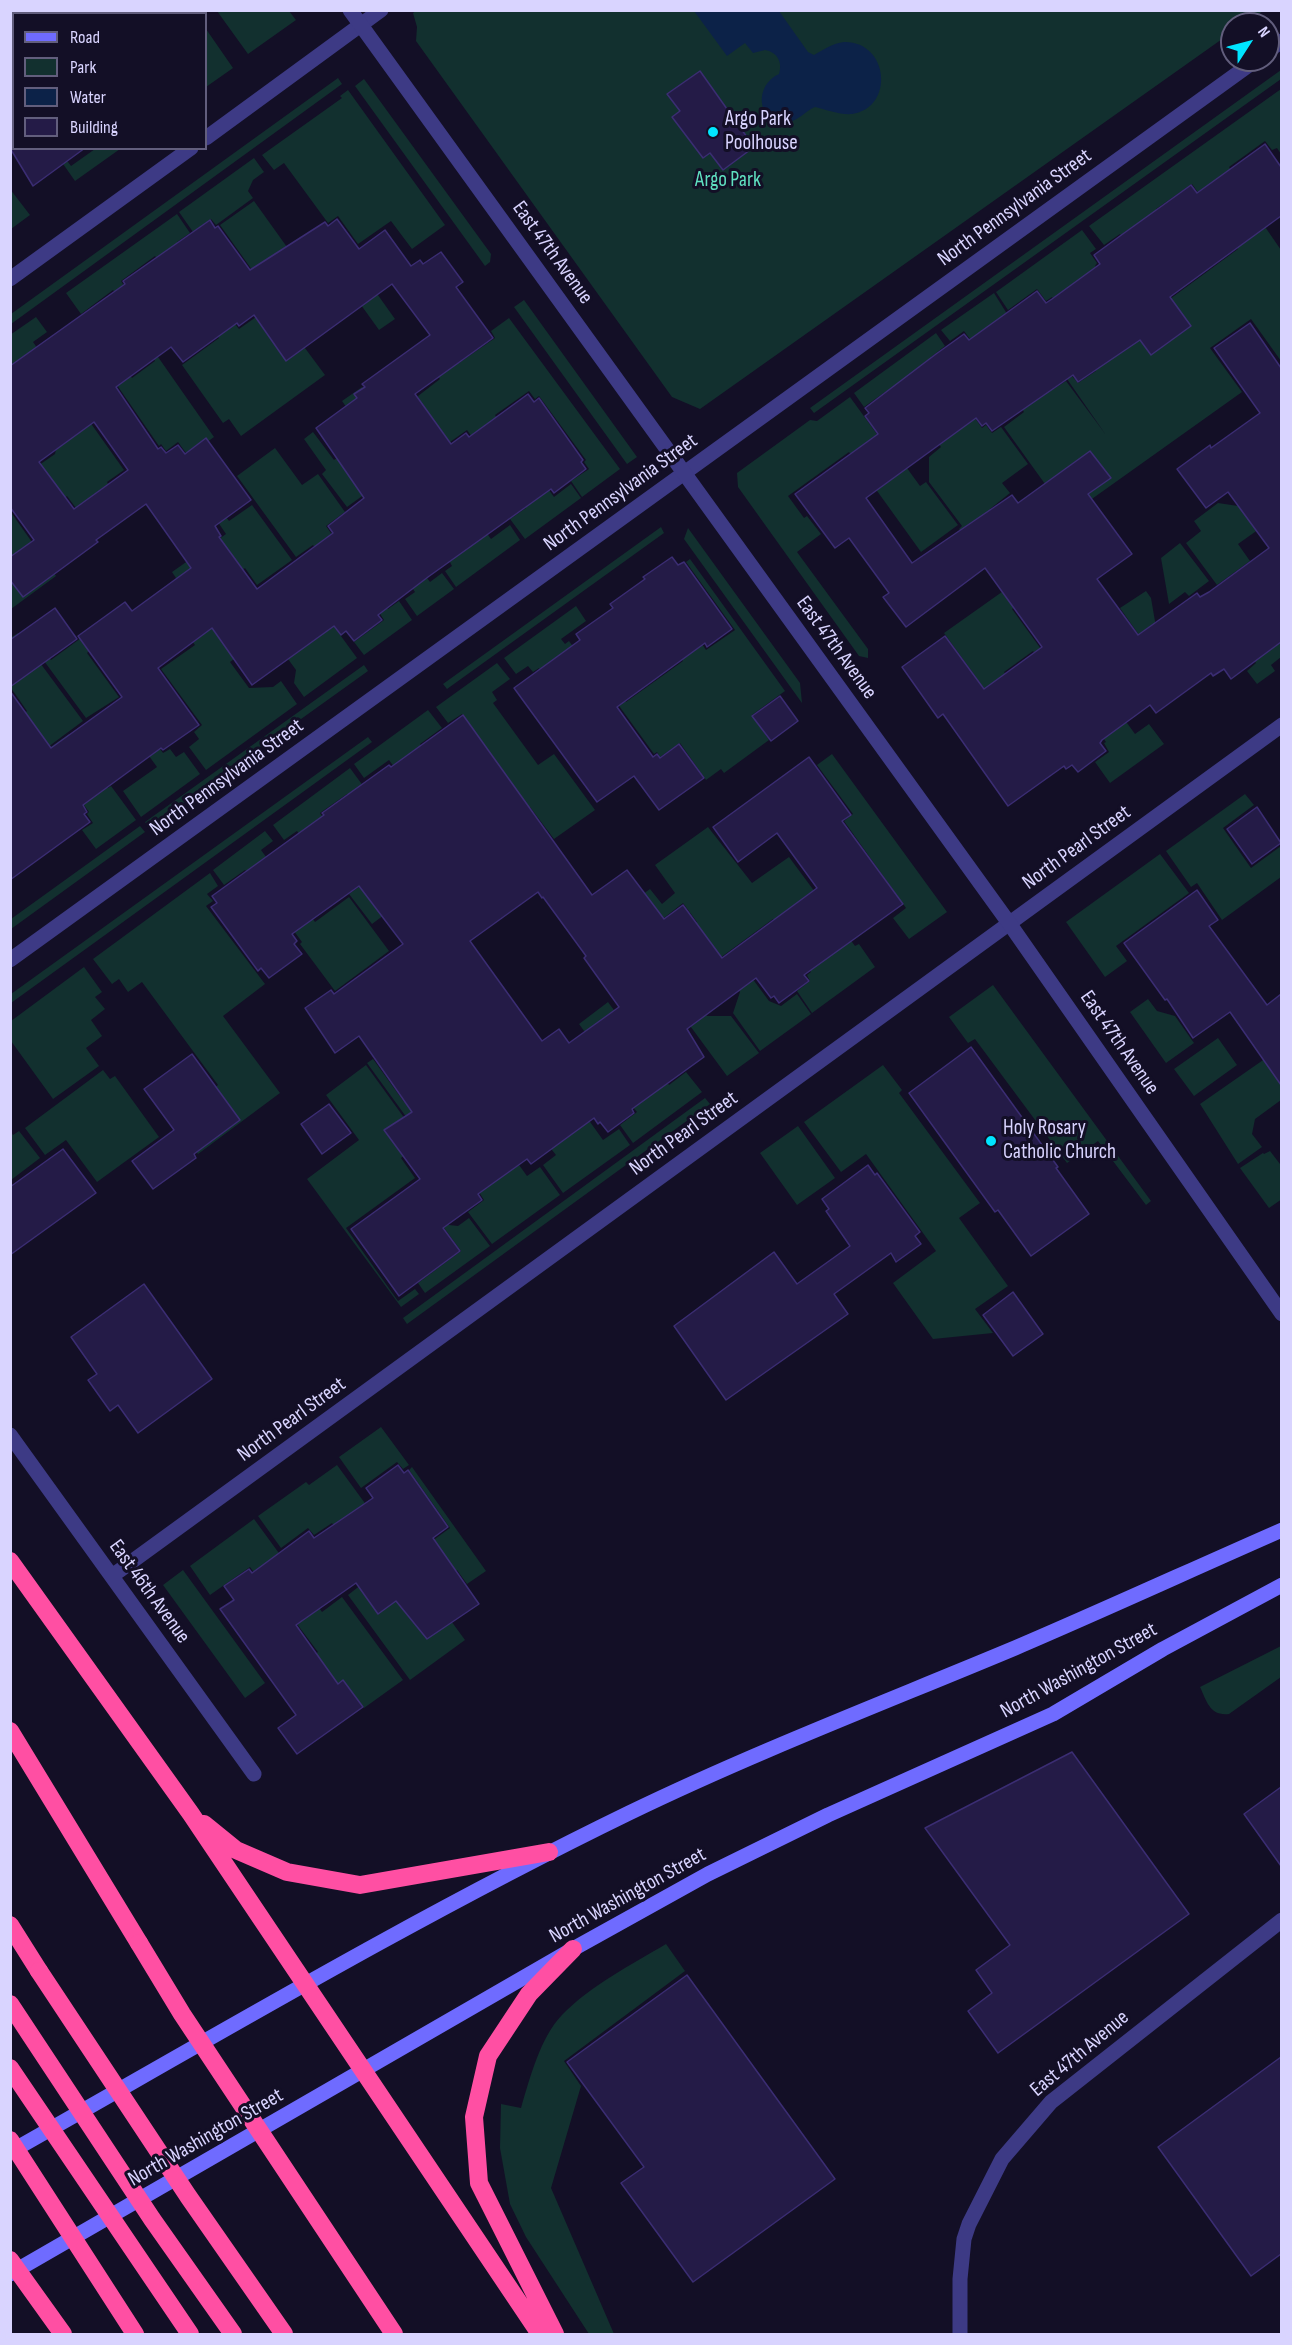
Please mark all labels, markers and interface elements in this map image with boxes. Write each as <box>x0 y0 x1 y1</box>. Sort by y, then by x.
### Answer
legend <box>12 12 207 150</box>
north arrow <box>1220 12 1280 72</box>
text: N <box>1253 23 1274 41</box>
text: Road <box>70 27 100 48</box>
text: Park <box>70 57 96 78</box>
text: Water <box>70 87 106 108</box>
place label: Argo Park Poolhouse <box>725 107 798 157</box>
text: Building <box>70 117 118 138</box>
marker: Argo Park Poolhouse <box>706 125 720 139</box>
street label: North Pennsylvania Street <box>933 144 1097 272</box>
park label: Argo Park <box>695 168 761 194</box>
street label: East 47th Avenue <box>506 197 598 309</box>
street label: North Pennsylvania Street <box>539 429 703 557</box>
street label: East 47th Avenue <box>790 592 882 704</box>
street label: North Pennsylvania Street <box>145 714 309 842</box>
street label: North Pearl Street <box>1018 800 1136 896</box>
street label: East 47th Avenue <box>1074 986 1164 1100</box>
street label: North Pearl Street <box>625 1086 743 1182</box>
place label: Holy Rosary Catholic Church <box>1003 1116 1116 1166</box>
marker: Holy Rosary Catholic Church <box>984 1134 998 1148</box>
street label: North Pearl Street <box>233 1372 351 1468</box>
street label: East 46th Avenue <box>103 1535 195 1649</box>
street label: North Washington Street <box>996 1618 1162 1724</box>
street label: North Washington Street <box>545 1843 711 1949</box>
street label: East 47th Avenue <box>1026 2005 1134 2103</box>
street label: North Washington Street <box>124 2083 288 2193</box>

